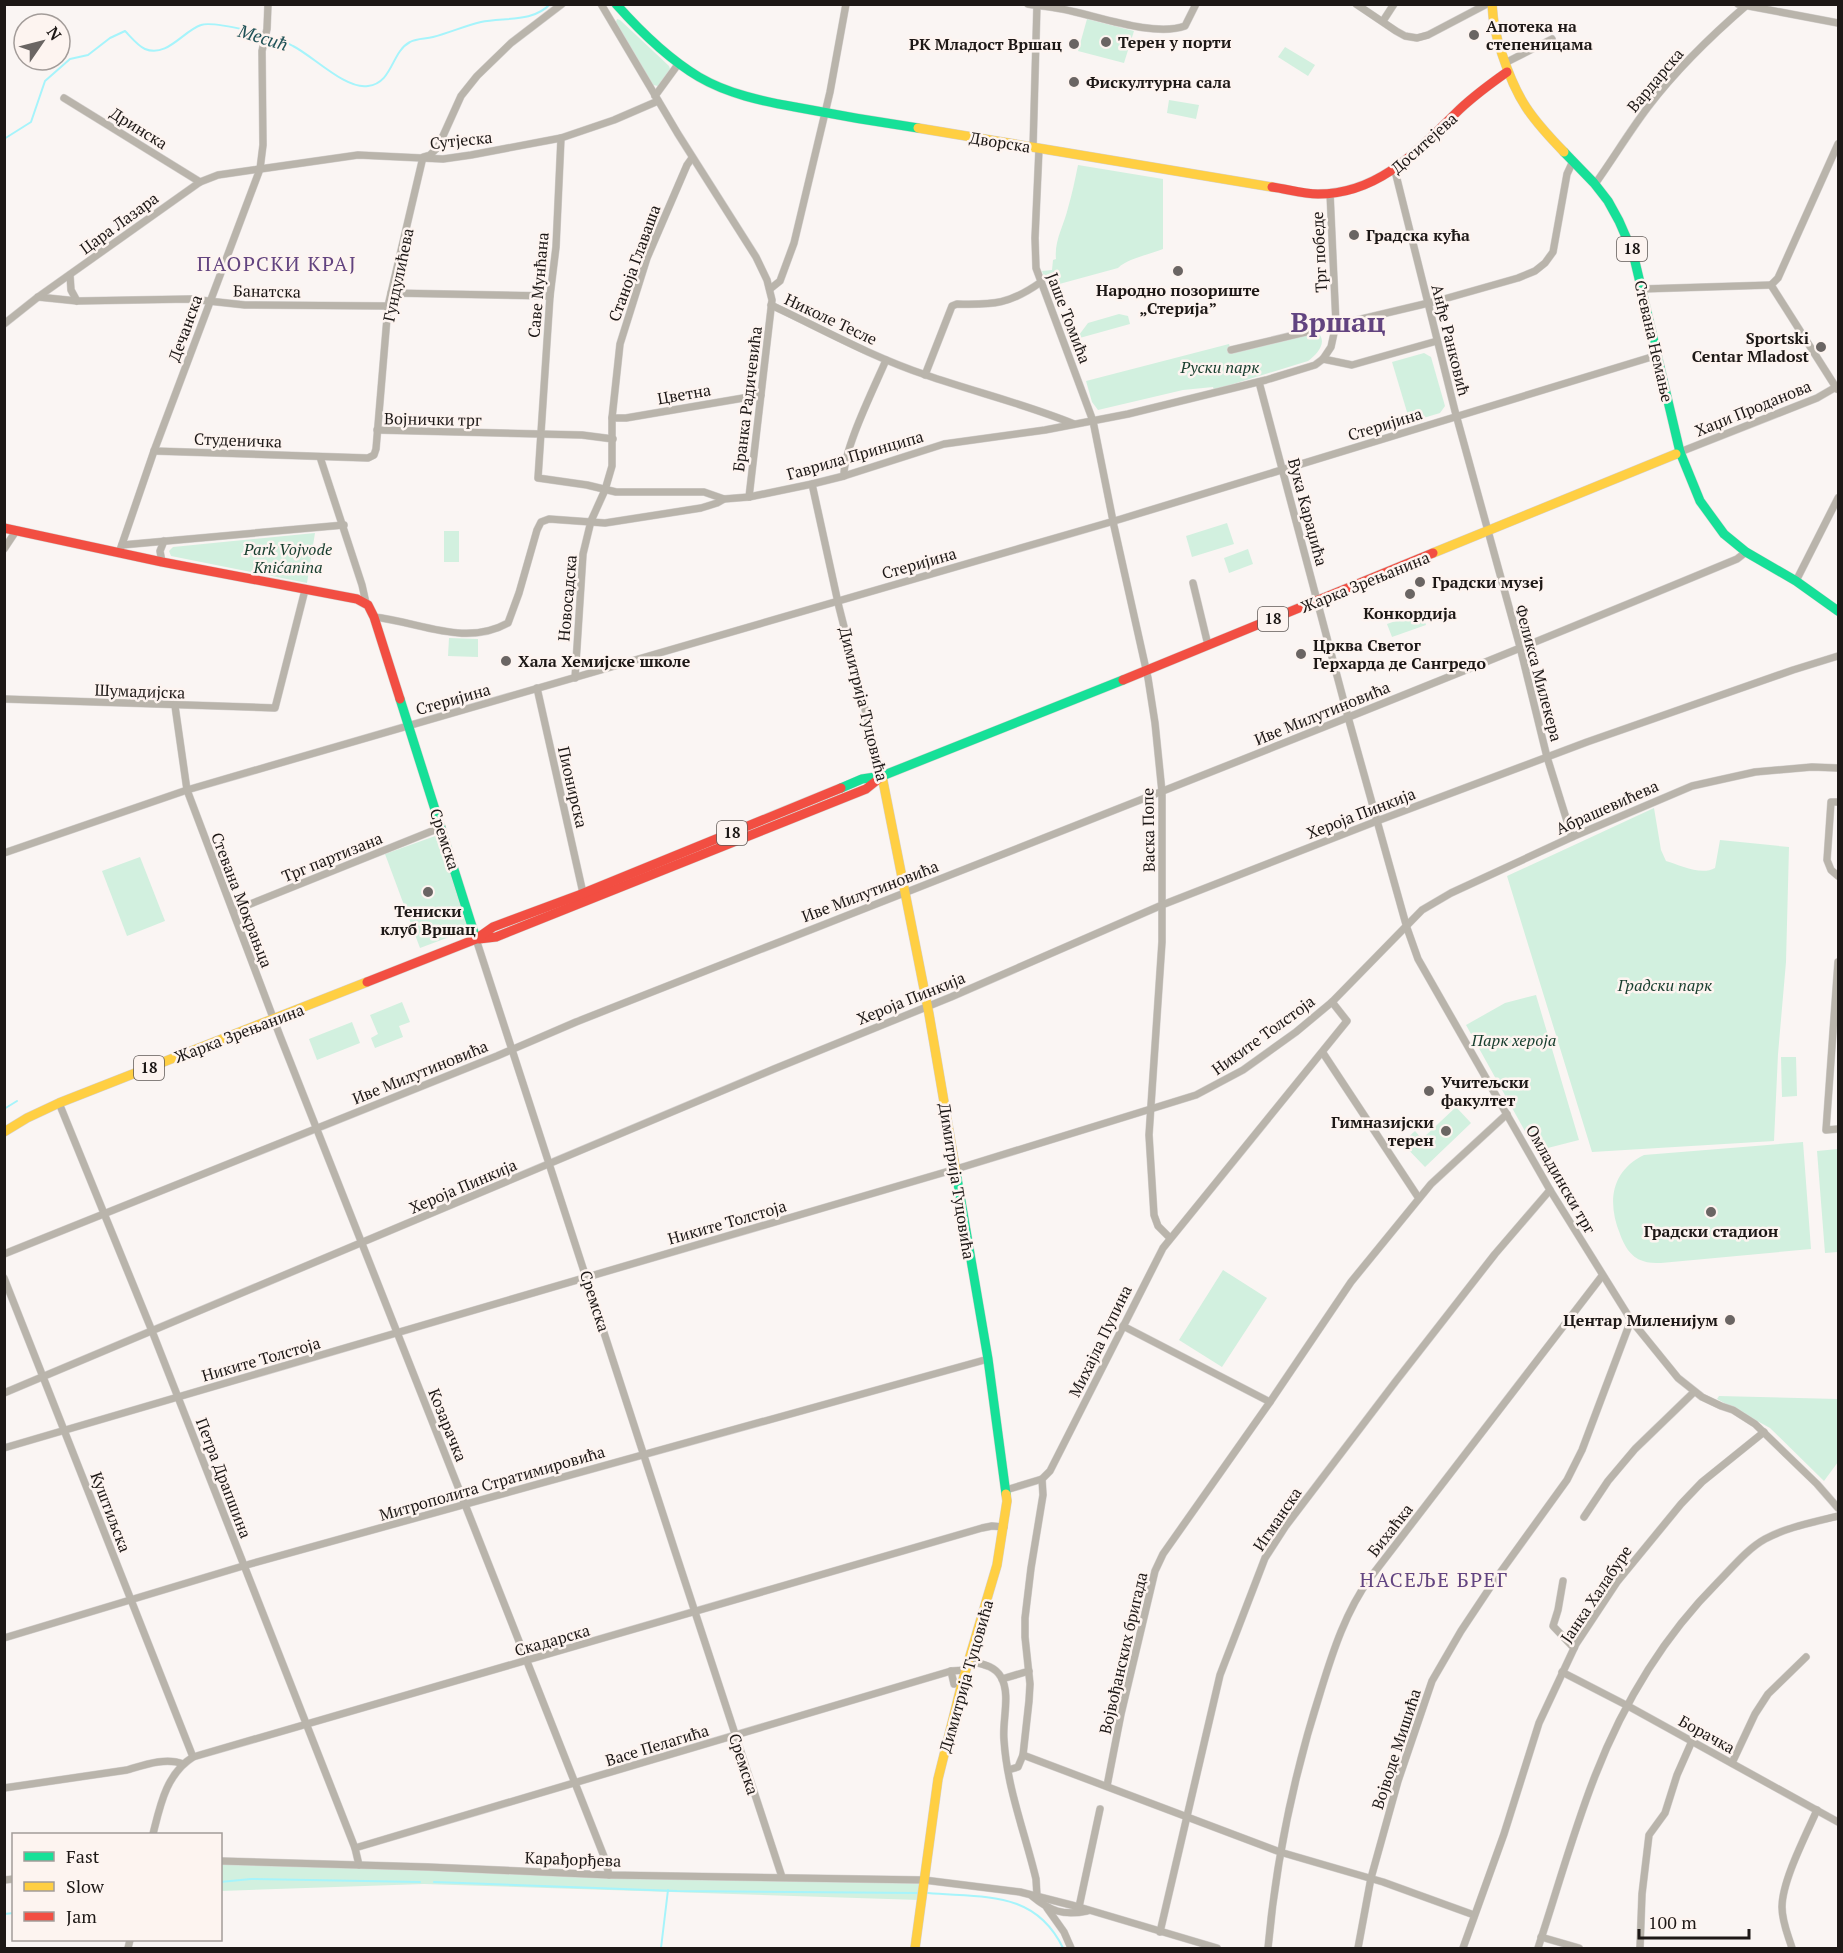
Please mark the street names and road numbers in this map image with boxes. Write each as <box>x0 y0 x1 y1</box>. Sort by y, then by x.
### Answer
street label: Вардарска <box>1622 43 1688 117</box>
street label: Дринска <box>106 102 172 154</box>
street label: Доситејева <box>1386 107 1462 179</box>
street label: Сутјеска <box>429 126 493 154</box>
street label: Дворска <box>968 126 1032 158</box>
street label: Цара Лазара <box>75 187 163 259</box>
street label: Станоја Главаша <box>603 202 665 324</box>
street label: Трг победе <box>1306 211 1332 293</box>
street label: Гундулићева <box>377 226 419 324</box>
street label: Саве Мунћана <box>522 231 554 339</box>
road number: 18 <box>1617 237 1647 261</box>
street label: Јаше Томића <box>1042 269 1096 367</box>
street label: Стевана Немање <box>1629 278 1679 404</box>
street label: Банатска <box>233 279 301 303</box>
street label: Анђе Ранковић <box>1427 282 1476 399</box>
street label: Николе Тесле <box>781 288 881 350</box>
street label: Дечанска <box>163 292 207 364</box>
street label: Бранка Радичевића <box>727 325 767 473</box>
street label: Хаџи Проданова <box>1692 375 1814 441</box>
street label: Цветна <box>655 378 713 410</box>
street label: Стеријина <box>1345 402 1425 446</box>
street label: Војнички трг <box>384 407 482 431</box>
street label: Гаврила Принципа <box>784 425 926 485</box>
street label: Студеничка <box>194 427 282 453</box>
street label: Вука Караџића <box>1283 456 1333 568</box>
street label: Стеријина <box>879 542 959 584</box>
street label: Жарка Зрењанина <box>1297 546 1433 618</box>
street label: Новосадска <box>552 554 582 642</box>
street label: Феликса Милекера <box>1510 602 1568 744</box>
road number: 18 <box>1258 607 1288 631</box>
street label: Димитрија Туцовића <box>834 625 894 783</box>
street label: Иве Милутиновића <box>1251 676 1393 750</box>
street label: Шумадијска <box>94 678 186 704</box>
street label: Стеријина <box>413 678 493 720</box>
street label: Пионирска <box>553 744 593 830</box>
street label: Абрашевићева <box>1552 775 1662 839</box>
street label: Хероја Пинкија <box>1303 782 1419 844</box>
street label: Васка Попе <box>1136 788 1160 872</box>
street label: Сремска <box>425 805 465 873</box>
road number: 18 <box>717 821 747 845</box>
street label: Трг партизана <box>278 827 386 887</box>
street label: Стевана Мокрањца <box>206 829 278 971</box>
street label: Иве Милутиновића <box>799 855 941 927</box>
street label: Хероја Пинкија <box>854 966 968 1030</box>
street label: Никите Толстоја <box>1207 990 1319 1080</box>
street label: Жарка Зрењанина <box>171 998 307 1068</box>
street label: Иве Милутиновића <box>349 1035 491 1109</box>
road number: 18 <box>134 1056 164 1080</box>
street label: Димитрија Туцовића <box>934 1101 980 1261</box>
street label: Омладински трг <box>1521 1121 1601 1238</box>
street label: Хероја Пинкија <box>406 1153 520 1219</box>
street label: Никите Толстоја <box>665 1195 789 1249</box>
street label: Сремска <box>575 1267 615 1335</box>
street label: Михајла Пупина <box>1063 1281 1137 1401</box>
street label: Никите Толстоја <box>199 1332 323 1386</box>
street label: Козарачка <box>423 1385 473 1465</box>
street label: Петра Драпшина <box>191 1415 257 1541</box>
street label: Митрополита Стратимировића <box>377 1440 607 1526</box>
street label: Куштиљска <box>86 1469 136 1555</box>
street label: Игманска <box>1248 1483 1306 1555</box>
street label: Бихаћка <box>1362 1499 1418 1561</box>
street label: Јанка Халабуре <box>1555 1541 1637 1647</box>
street label: Војвођанских бригада <box>1094 1570 1152 1736</box>
street label: Димитрија Туцовића <box>934 1597 998 1755</box>
street label: Скадарска <box>512 1619 592 1661</box>
street label: Војводе Мишића <box>1366 1686 1426 1812</box>
street label: Борачка <box>1675 1710 1739 1758</box>
street label: Васе Пелагића <box>603 1719 711 1771</box>
street label: Сремска <box>724 1730 764 1798</box>
street label: Карађорђева <box>524 1846 622 1872</box>

